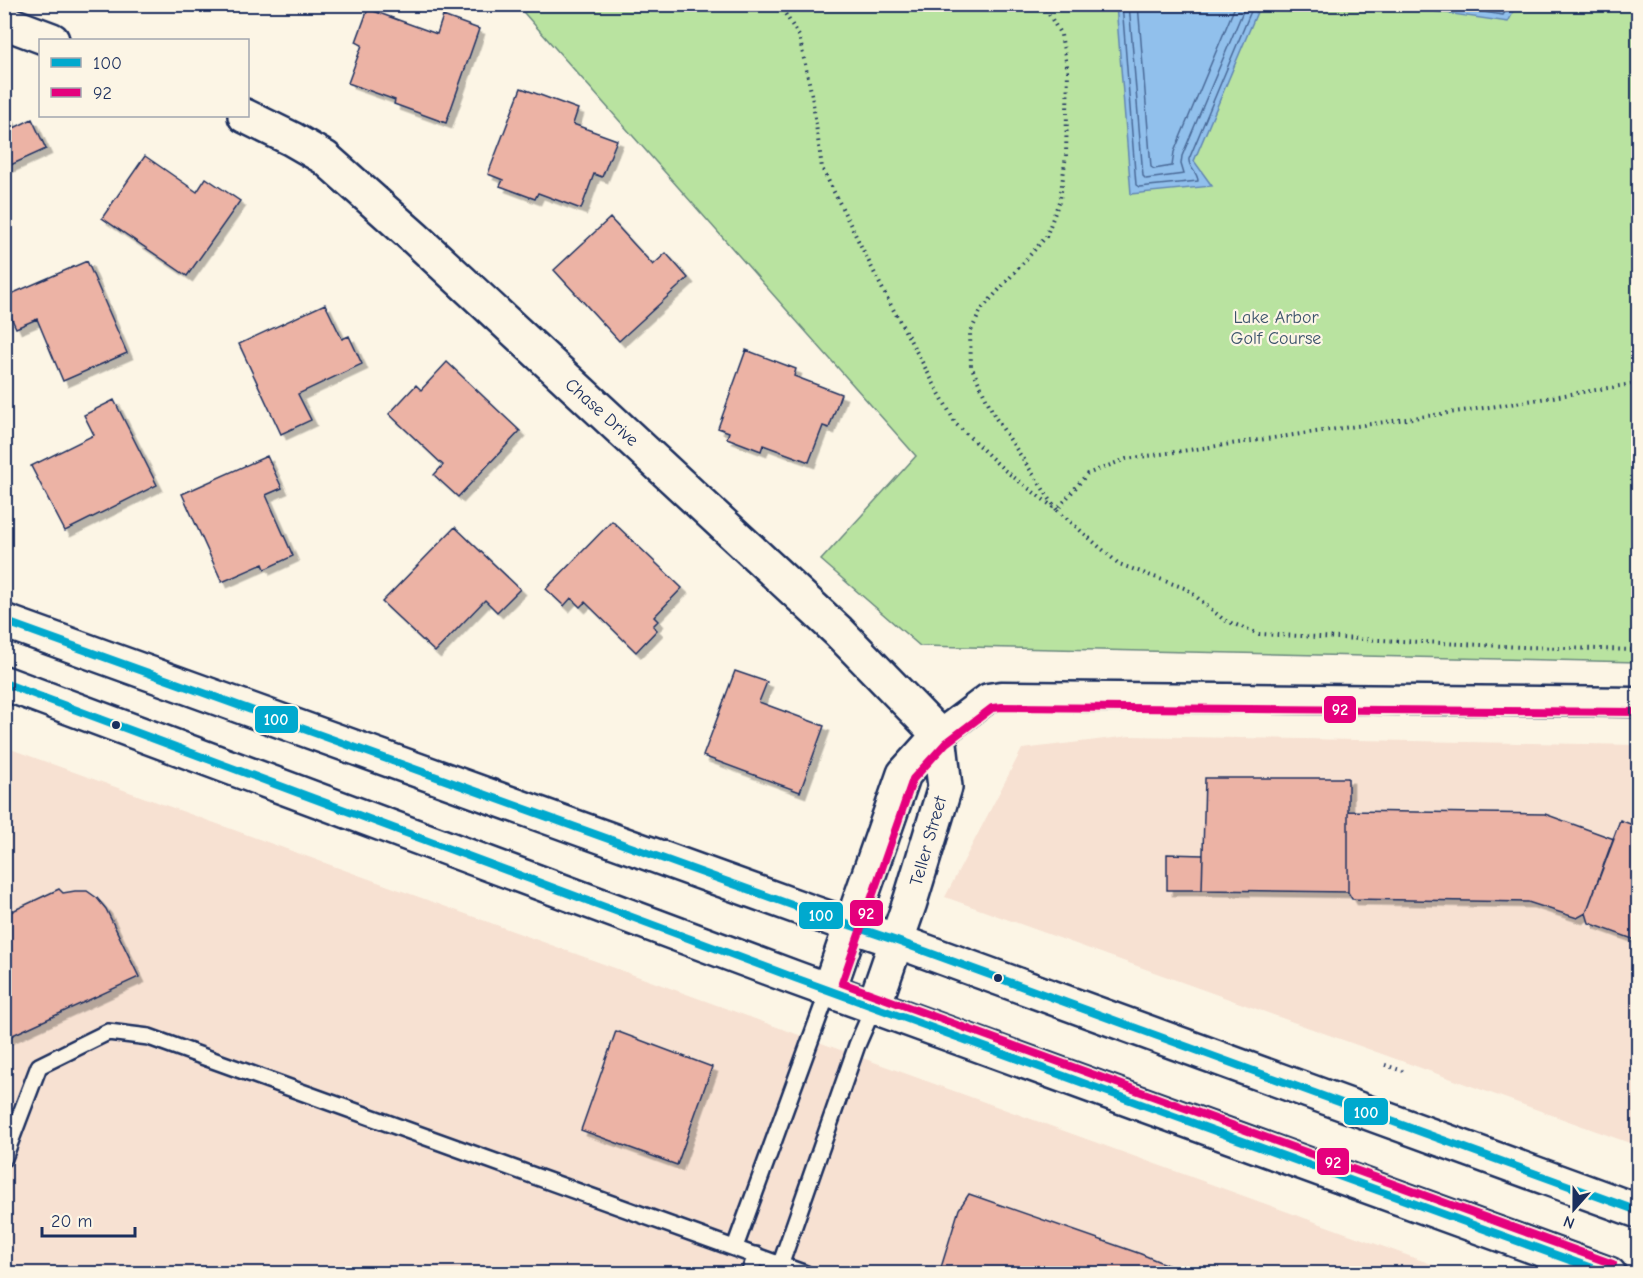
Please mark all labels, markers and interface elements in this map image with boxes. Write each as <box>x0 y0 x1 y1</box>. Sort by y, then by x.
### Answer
legend <box>39 39 249 117</box>
text: 100 <box>93 53 122 74</box>
text: 92 <box>93 83 112 104</box>
park label: Lake Arbor Golf Course <box>1231 307 1321 349</box>
street label: Chase Drive <box>561 374 643 451</box>
line badge: 92 <box>1323 695 1357 724</box>
text: 92 <box>1332 701 1348 719</box>
line badge: 100 <box>254 705 299 734</box>
text: 100 <box>264 711 288 729</box>
unlabelled marker <box>110 719 122 731</box>
street label: Teller Street <box>906 793 952 888</box>
line badge: 92 <box>849 899 884 927</box>
line badge: 100 <box>798 901 844 930</box>
text: 92 <box>858 905 874 923</box>
text: 100 <box>809 907 833 925</box>
unlabelled marker <box>992 972 1004 984</box>
line badge: 100 <box>1343 1097 1389 1126</box>
text: 100 <box>1354 1104 1378 1122</box>
line badge: 92 <box>1316 1147 1350 1176</box>
text: 92 <box>1325 1154 1341 1172</box>
north arrow <box>1544 1179 1604 1239</box>
scale bar <box>42 1200 135 1238</box>
text: 20 m <box>51 1211 92 1232</box>
text: N <box>1561 1212 1577 1232</box>

